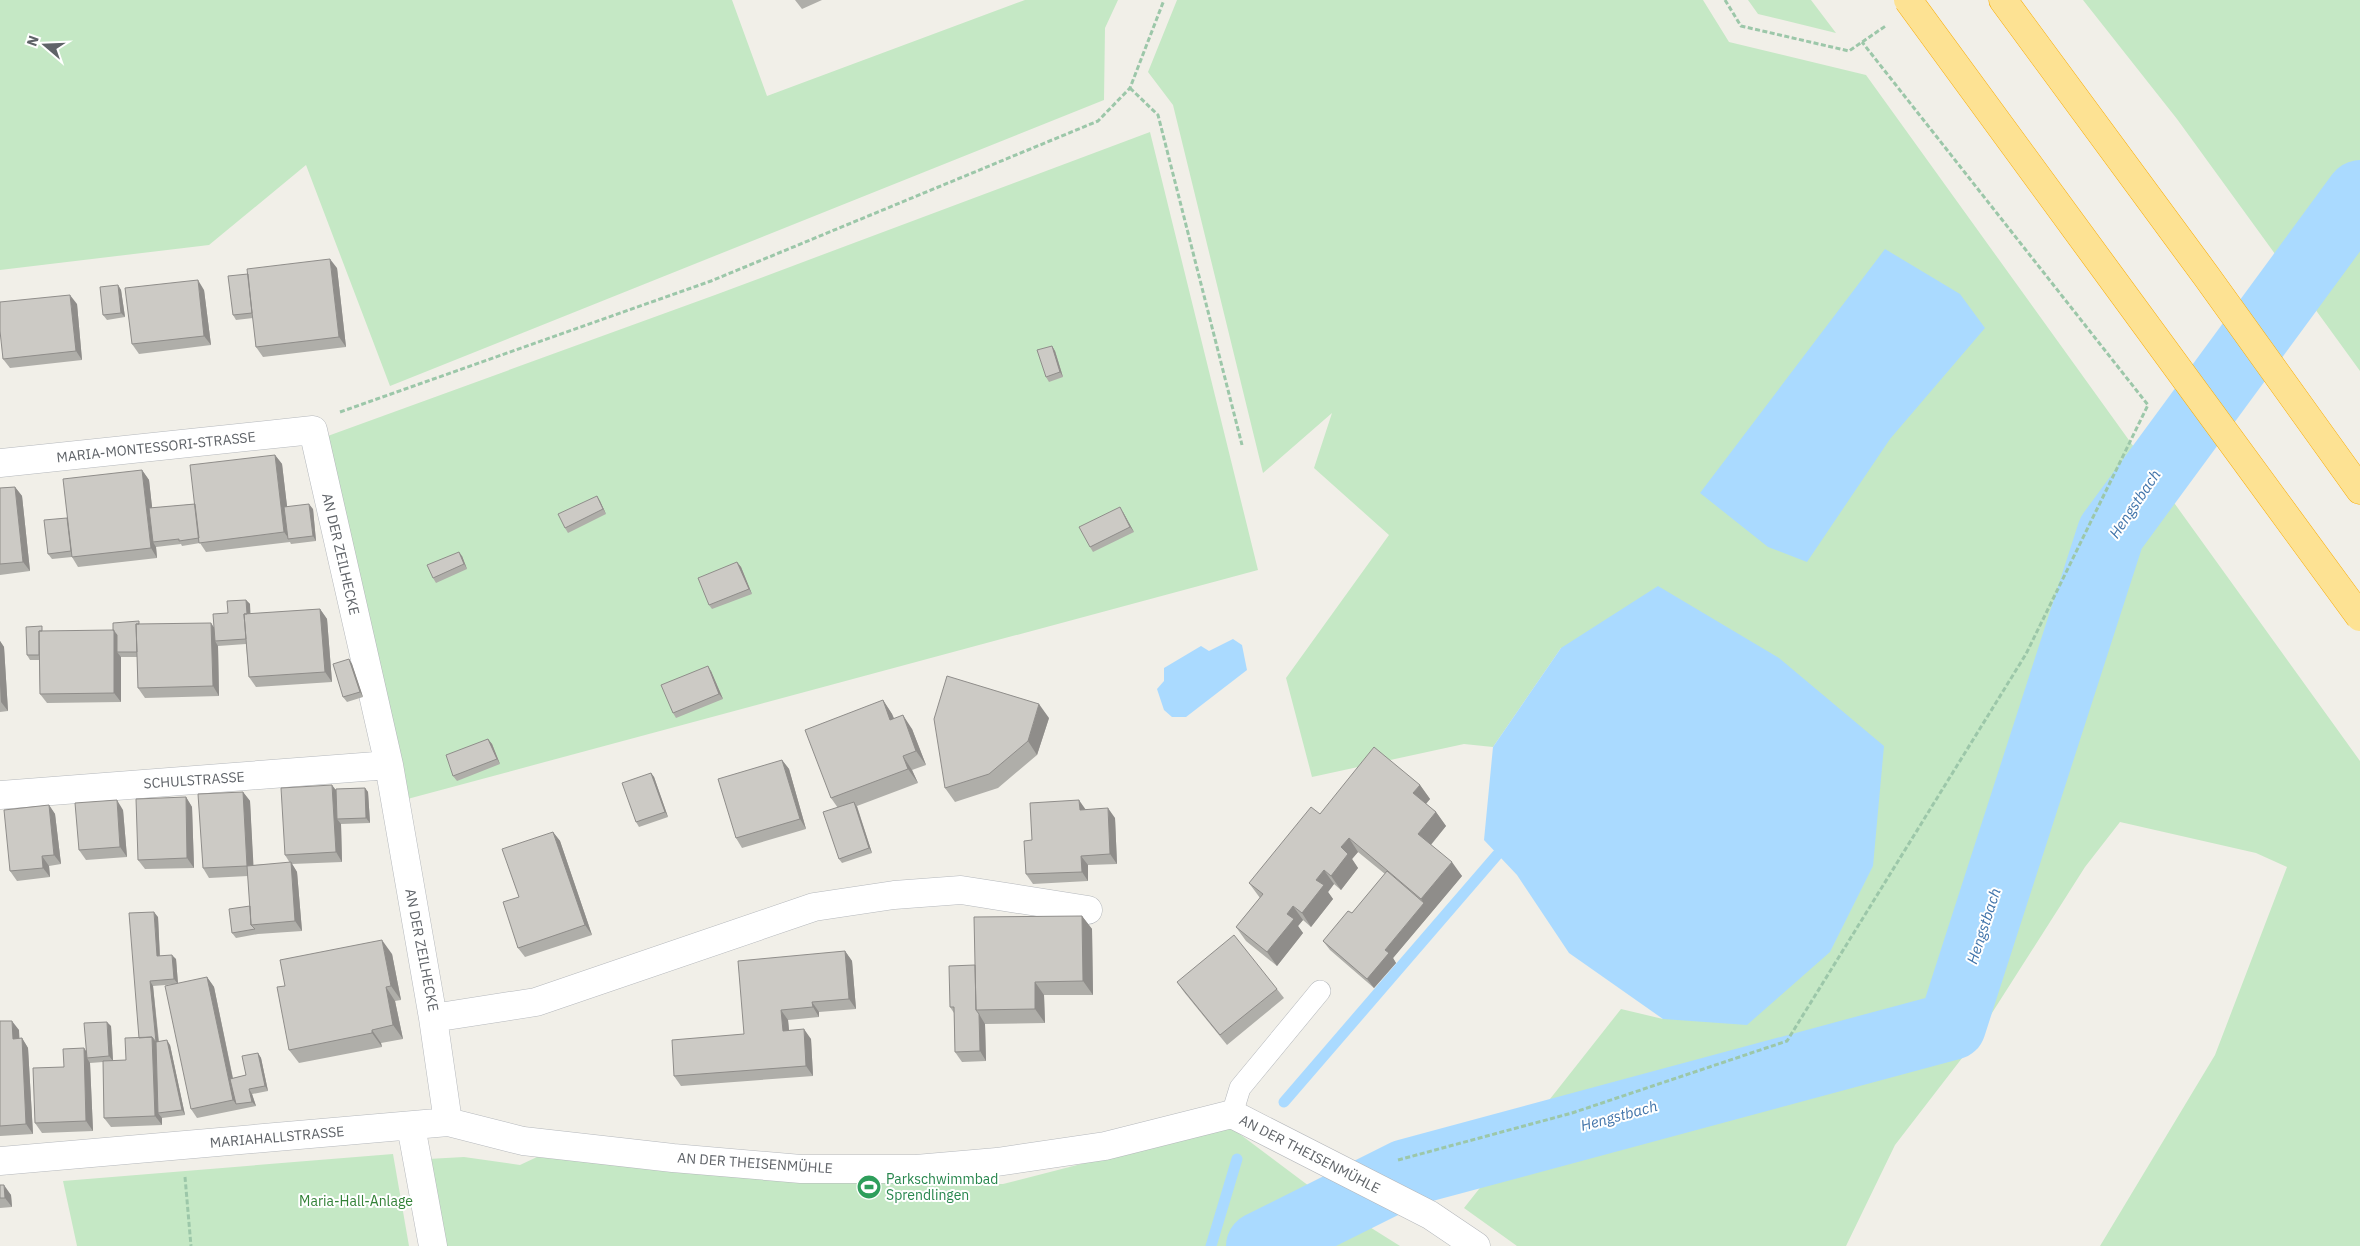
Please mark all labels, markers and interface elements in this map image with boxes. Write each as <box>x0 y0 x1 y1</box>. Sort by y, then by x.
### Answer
north arrow <box>20 20 70 70</box>
text: N <box>23 33 43 48</box>
street label: MARIA-MONTESSORI-STRASSE <box>56 428 256 466</box>
water label: Hengstbach <box>2105 466 2164 542</box>
street label: AN DER ZEILHECKE <box>318 491 364 617</box>
street label: SCHULSTRASSE <box>143 767 245 793</box>
water label: Hengstbach <box>1962 885 2005 966</box>
street label: AN DER ZEILHECKE <box>401 887 443 1013</box>
water label: Hengstbach <box>1578 1096 1659 1135</box>
street label: AN DER THEISENMÜHLE <box>1237 1111 1383 1197</box>
street label: MARIAHALLSTRASSE <box>209 1122 345 1152</box>
street label: AN DER THEISENMÜHLE <box>677 1149 833 1177</box>
place label: Parkschwimmbad Sprendlingen <box>886 1170 998 1204</box>
sports icon: Parkschwimmbad Sprendlingen <box>856 1174 882 1200</box>
park label: Maria-Hall-Anlage <box>299 1192 413 1210</box>

